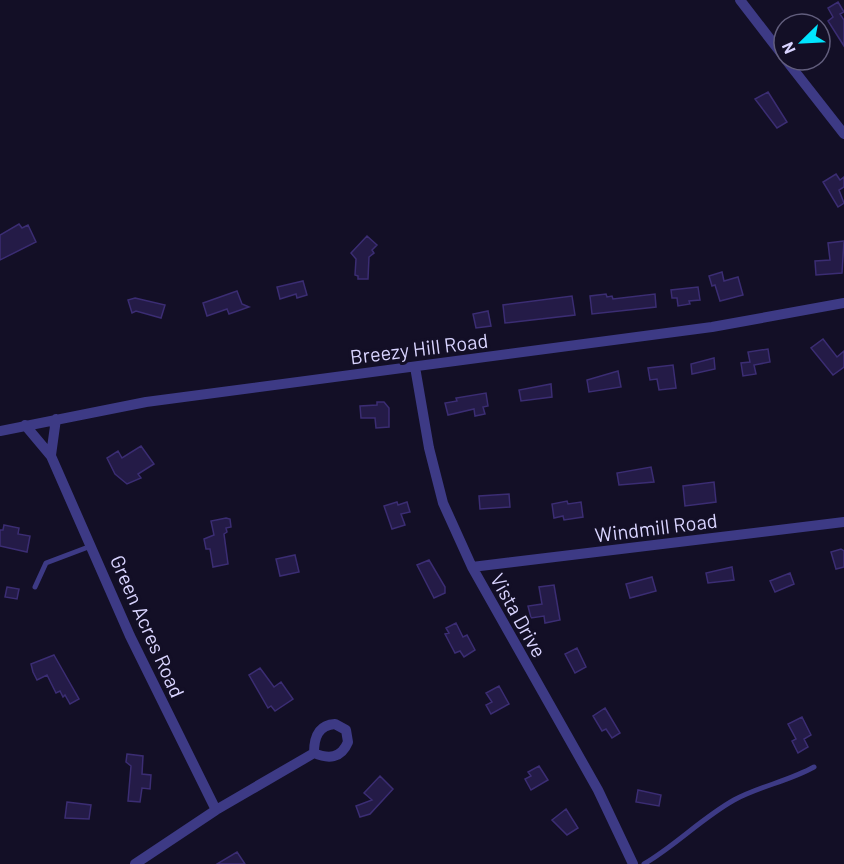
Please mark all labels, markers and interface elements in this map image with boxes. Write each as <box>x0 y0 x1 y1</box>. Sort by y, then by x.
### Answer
north arrow <box>772 12 832 72</box>
text: N <box>777 40 799 57</box>
street label: Breezy Hill Road <box>349 328 489 368</box>
street label: Windmill Road <box>593 508 719 546</box>
street label: Green Acres Road <box>106 551 190 701</box>
street label: Vista Drive <box>486 569 552 661</box>

